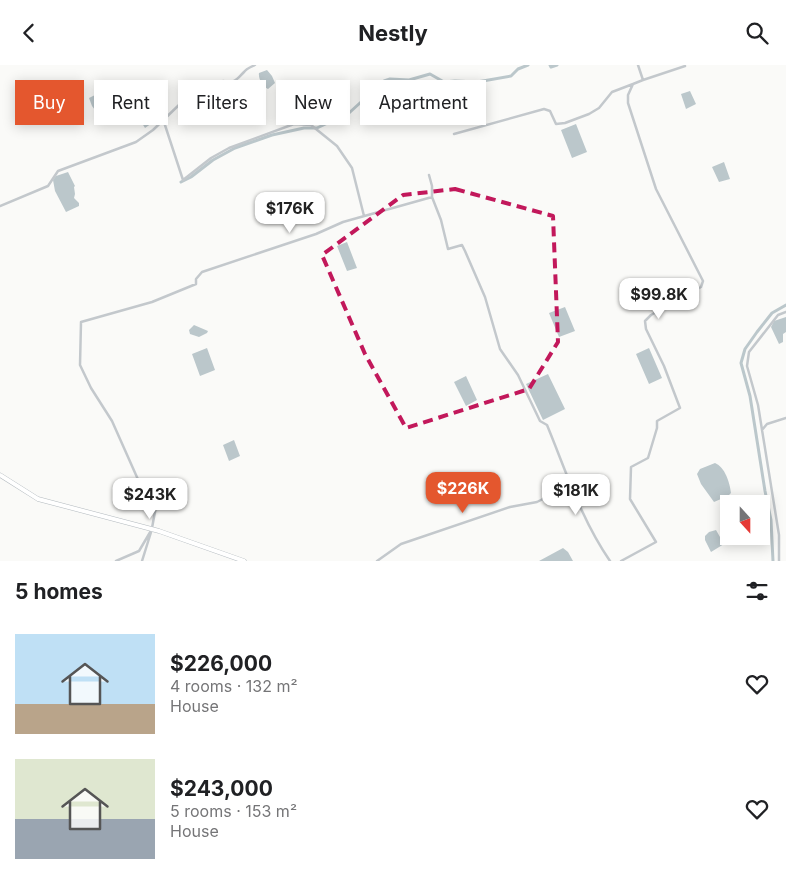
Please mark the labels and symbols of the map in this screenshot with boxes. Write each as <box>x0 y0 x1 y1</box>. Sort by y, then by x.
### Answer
pin: $176K <box>255 191 325 234</box>
pin: $99.8K <box>618 277 700 320</box>
pin: $226K <box>428 471 498 514</box>
pin: $181K <box>541 473 611 516</box>
pin: $243K <box>115 477 185 520</box>
north arrow <box>720 495 770 545</box>

